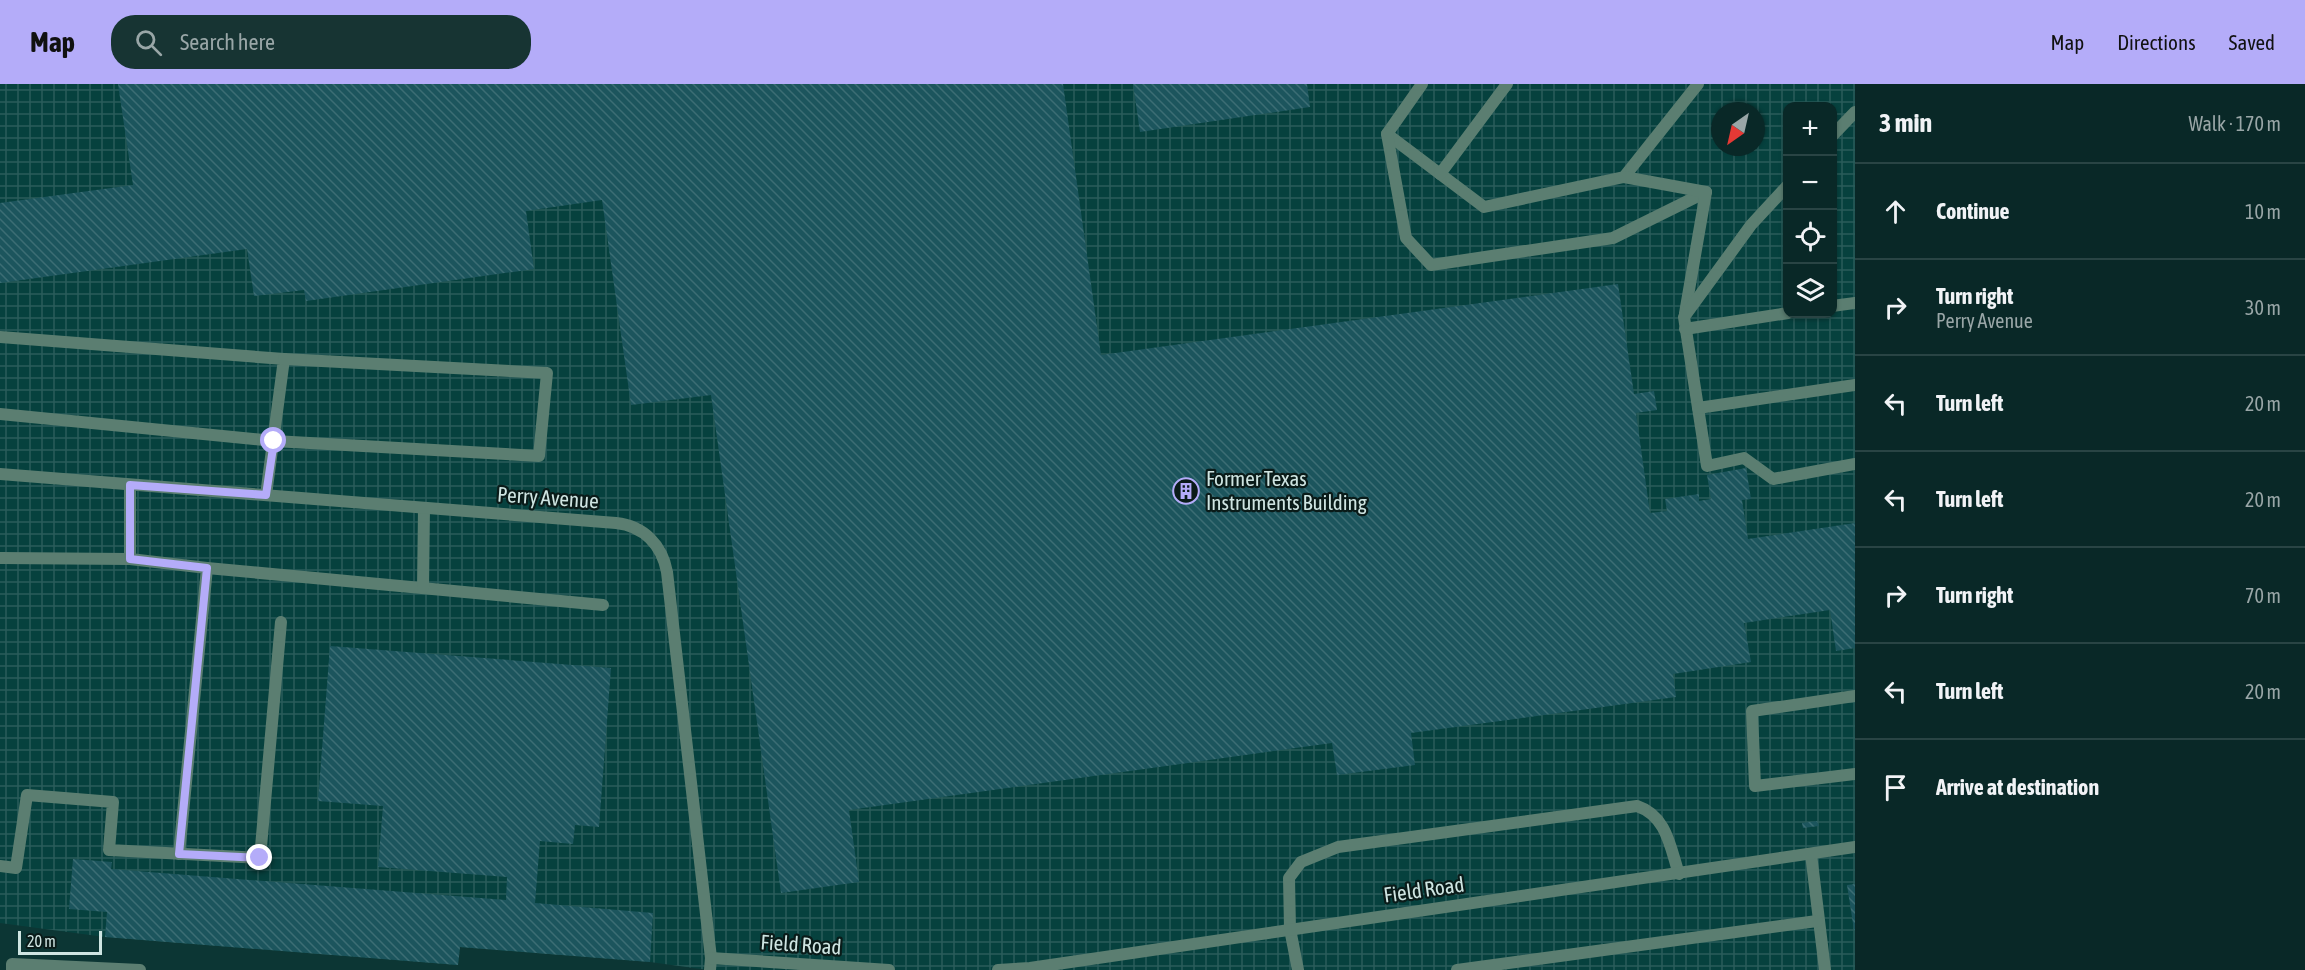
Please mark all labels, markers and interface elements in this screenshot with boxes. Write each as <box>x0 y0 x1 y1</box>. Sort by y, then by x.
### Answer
search box <box>111 15 531 69</box>
text: Map <box>30 26 75 58</box>
icon: search <box>132 26 165 59</box>
text: Search here <box>180 29 275 55</box>
text: Map <box>2050 30 2084 54</box>
text: Directions <box>2117 30 2196 54</box>
text: Saved <box>2229 30 2275 54</box>
north arrow <box>1711 102 1765 156</box>
map controls <box>1783 102 1837 318</box>
button: + <box>1783 102 1837 156</box>
text: 3 min <box>1879 108 1932 138</box>
text: Walk · 170 m <box>2189 112 2281 135</box>
button: − <box>1783 156 1837 210</box>
icon: ahead <box>1879 195 1912 228</box>
text: Continue <box>1936 198 2010 224</box>
text: 10 m <box>2245 200 2281 223</box>
button: locate <box>1783 210 1837 264</box>
button: layers <box>1783 264 1837 318</box>
text: Turn right <box>1936 283 2013 309</box>
icon: right <box>1879 291 1912 324</box>
text: 30 m <box>2245 296 2281 319</box>
text: Perry Avenue <box>1936 309 2033 332</box>
icon: left <box>1879 387 1912 420</box>
text: Turn left <box>1936 390 2003 416</box>
text: 20 m <box>2245 392 2281 415</box>
route start <box>260 427 286 453</box>
place label: Former Texas Instruments Building <box>1206 466 1367 514</box>
building icon: Former Texas Instruments Building <box>1171 476 1201 506</box>
street label: Perry Avenue <box>497 481 600 513</box>
icon: left <box>1879 483 1912 516</box>
text: Turn left <box>1936 486 2003 512</box>
text: 20 m <box>2245 488 2281 511</box>
icon: right <box>1879 579 1912 612</box>
text: Turn right <box>1936 582 2013 608</box>
text: 70 m <box>2245 584 2281 607</box>
icon: left <box>1879 675 1912 708</box>
text: Turn left <box>1936 678 2003 704</box>
text: 20 m <box>2245 680 2281 703</box>
icon: arrive <box>1879 771 1912 804</box>
text: Arrive at destination <box>1936 774 2099 800</box>
route end <box>246 844 272 870</box>
street label: Field Road <box>1382 871 1466 907</box>
scale bar <box>18 928 102 956</box>
street label: Field Road <box>760 929 842 959</box>
text: 20 m <box>27 932 56 950</box>

